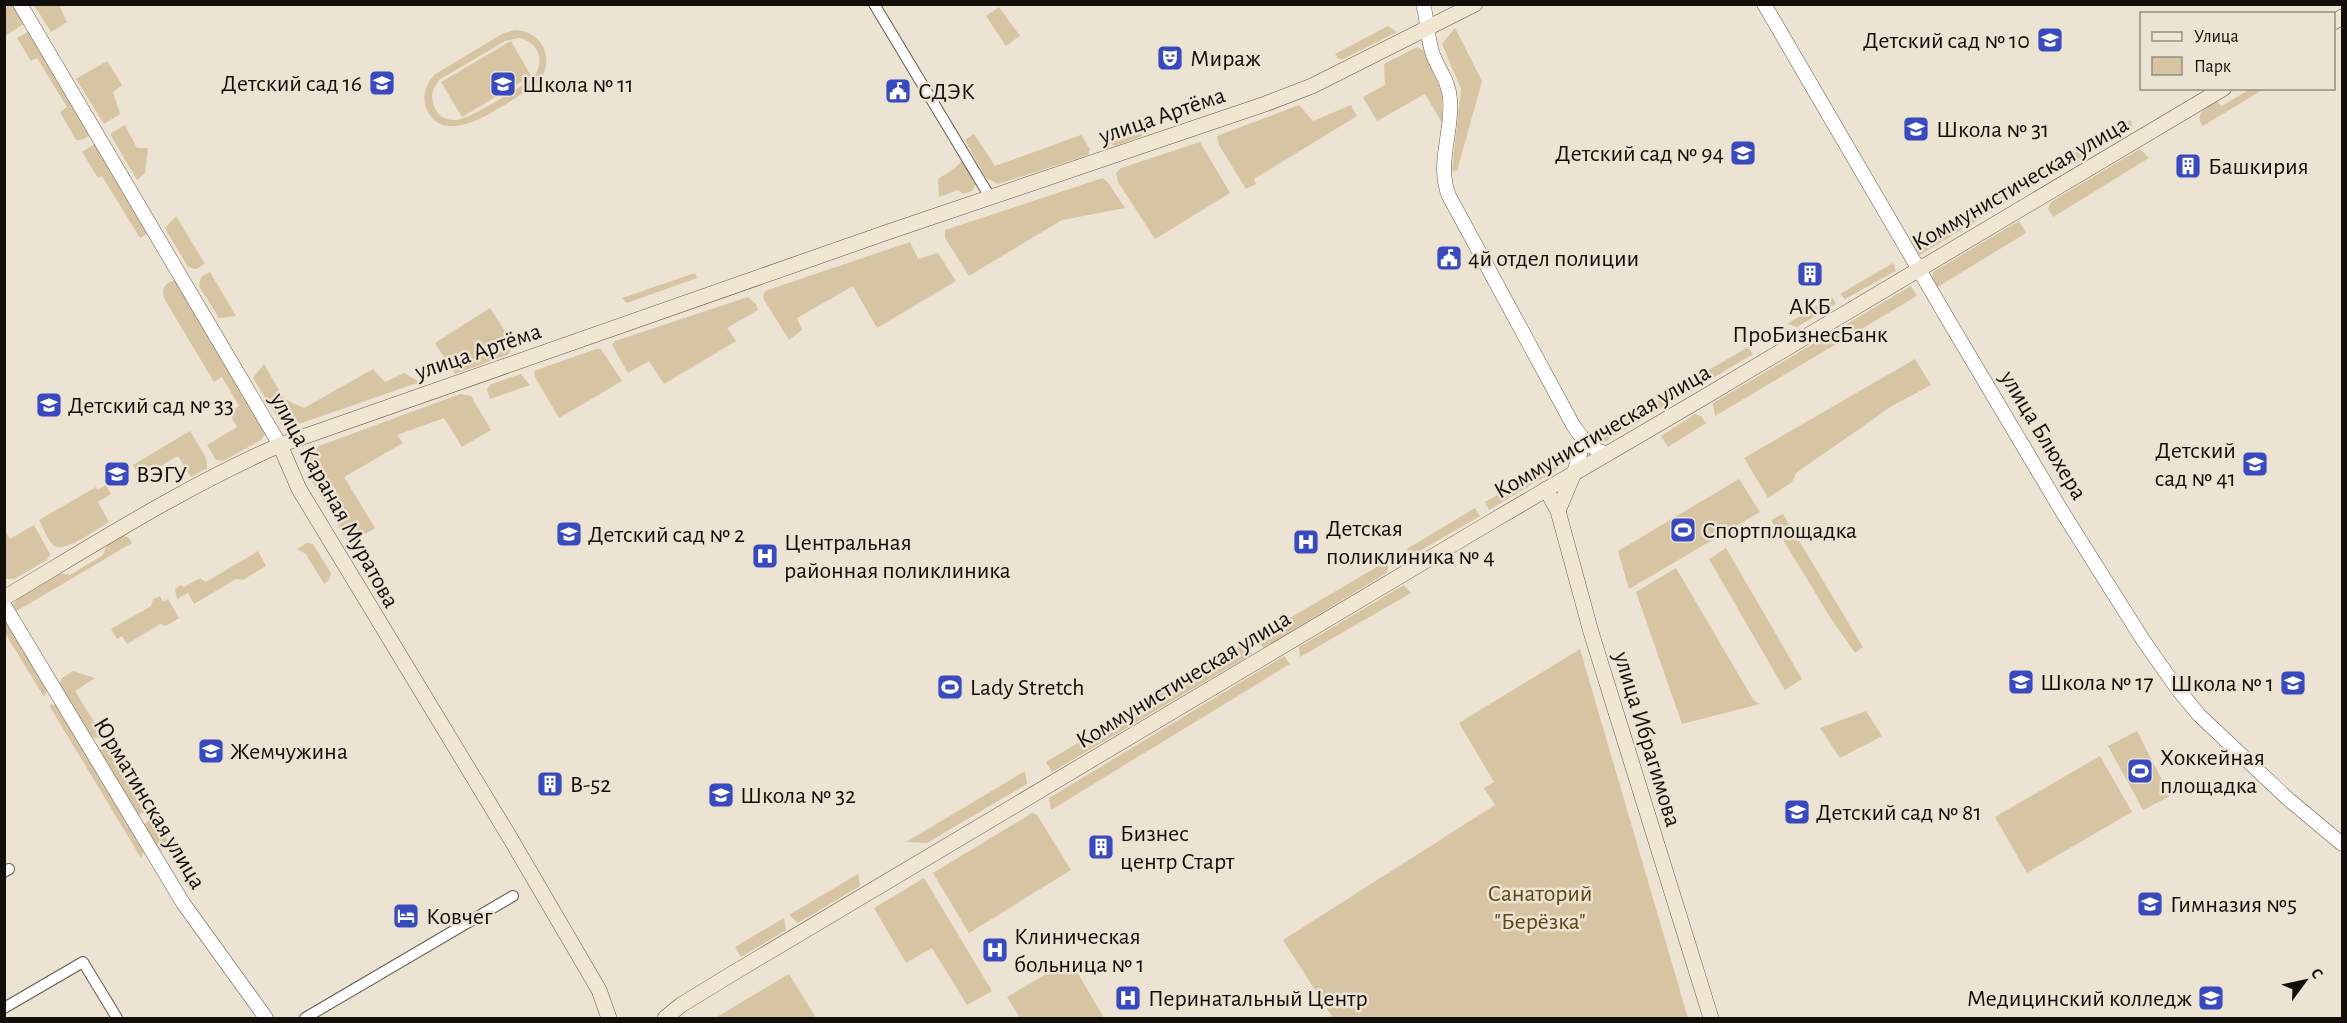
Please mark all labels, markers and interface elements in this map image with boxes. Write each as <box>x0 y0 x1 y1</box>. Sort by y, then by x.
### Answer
legend <box>2140 12 2335 90</box>
school or university icon: Детский сад № 10 <box>2035 25 2065 55</box>
text: Улица <box>2194 28 2239 46</box>
place label: Детский сад № 10 <box>1863 29 2030 53</box>
theatre icon: Мираж <box>1155 43 1185 73</box>
place label: Мираж <box>1190 47 1261 71</box>
text: Парк <box>2194 58 2232 76</box>
school or university icon: Детский сад 16 <box>367 68 397 98</box>
school or university icon: Школа № 11 <box>488 69 518 99</box>
place label: Детский сад 16 <box>221 72 362 96</box>
place label: Школа № 11 <box>522 73 634 97</box>
public building icon: СДЭК <box>883 76 913 106</box>
place label: СДЭК <box>918 80 975 104</box>
street label: улица Артёма <box>1095 83 1229 149</box>
street label: Коммунистическая улица <box>1908 112 2133 256</box>
school or university icon: Школа № 31 <box>1901 114 1931 144</box>
place label: Школа № 31 <box>1936 118 2049 142</box>
school or university icon: Детский сад № 94 <box>1728 138 1758 168</box>
place label: Детский сад № 94 <box>1555 142 1724 166</box>
building icon: Башкирия <box>2173 151 2203 181</box>
place label: Башкирия <box>2208 155 2309 179</box>
public building icon: 4й отдел полиции <box>1434 243 1464 273</box>
place label: 4й отдел полиции <box>1468 247 1639 271</box>
building icon: АКБ ПроБизнесБанк <box>1795 259 1825 289</box>
place label: АКБ ПроБизнесБанк <box>1732 295 1888 347</box>
street label: улица Артёма <box>411 319 545 385</box>
street label: Коммунистическая улица <box>1490 360 1715 504</box>
street label: улица Блюхера <box>1995 366 2091 504</box>
street label: улица Караная Муратова <box>265 388 403 612</box>
school or university icon: Детский сад № 33 <box>34 390 64 420</box>
place label: Детский сад № 33 <box>68 394 234 418</box>
place label: Детский сад № 41 <box>2155 439 2236 491</box>
school or university icon: Детский сад № 41 <box>2240 449 2270 479</box>
school or university icon: ВЭГУ <box>102 459 132 489</box>
place label: ВЭГУ <box>136 463 187 487</box>
sports icon: Спортплощадка <box>1668 515 1698 545</box>
place label: Детская поликлиника № 4 <box>1326 517 1495 569</box>
school or university icon: Детский сад № 2 <box>554 519 584 549</box>
place label: Спортплощадка <box>1702 519 1857 543</box>
place label: Детский сад № 2 <box>588 523 745 547</box>
hospital icon: Детская поликлиника № 4 <box>1291 527 1321 557</box>
place label: Центральная районная поликлиника <box>784 531 1011 583</box>
hospital icon: Центральная районная поликлиника <box>750 541 780 571</box>
street label: Коммунистическая улица <box>1072 606 1295 753</box>
street label: улица Ибрагимова <box>1609 648 1685 830</box>
school or university icon: Школа № 17 <box>2006 667 2036 697</box>
school or university icon: Школа № 1 <box>2278 668 2308 698</box>
place label: Школа № 17 <box>2040 671 2153 695</box>
sports icon: Lady Stretch <box>935 672 965 702</box>
place label: Школа № 1 <box>2171 672 2274 696</box>
place label: Lady Stretch <box>970 676 1084 700</box>
street label: Юрматинская улица <box>89 714 210 893</box>
school or university icon: Жемчужина <box>196 736 226 766</box>
place label: Жемчужина <box>230 740 348 764</box>
place label: Хоккейная площадка <box>2160 746 2265 798</box>
sports icon: Хоккейная площадка <box>2125 756 2155 786</box>
building icon: B-52 <box>535 769 565 799</box>
place label: B-52 <box>570 773 611 797</box>
school or university icon: Школа № 32 <box>706 780 736 810</box>
place label: Школа № 32 <box>740 784 856 808</box>
school or university icon: Детский сад № 81 <box>1782 797 1812 827</box>
place label: Детский сад № 81 <box>1816 801 1982 825</box>
place label: Бизнес центр Старт <box>1120 822 1235 874</box>
building icon: Бизнес центр Старт <box>1086 832 1116 862</box>
park label: Санаторий "Берёзка" <box>1488 882 1592 934</box>
school or university icon: Гимназия №5 <box>2135 889 2165 919</box>
place label: Гимназия №5 <box>2170 893 2297 917</box>
hotel icon: Ковчег <box>391 901 421 931</box>
place label: Ковчег <box>426 905 493 929</box>
place label: Клиническая больница № 1 <box>1014 925 1145 977</box>
hospital icon: Клиническая больница № 1 <box>980 935 1010 965</box>
north arrow <box>2275 951 2335 1011</box>
text: С <box>2308 965 2326 982</box>
hospital icon: Перинатальный Центр <box>1113 983 1143 1013</box>
school or university icon: Медицинский колледж <box>2196 983 2226 1013</box>
place label: Перинатальный Центр <box>1148 987 1368 1011</box>
place label: Медицинский колледж <box>1967 987 2192 1011</box>

